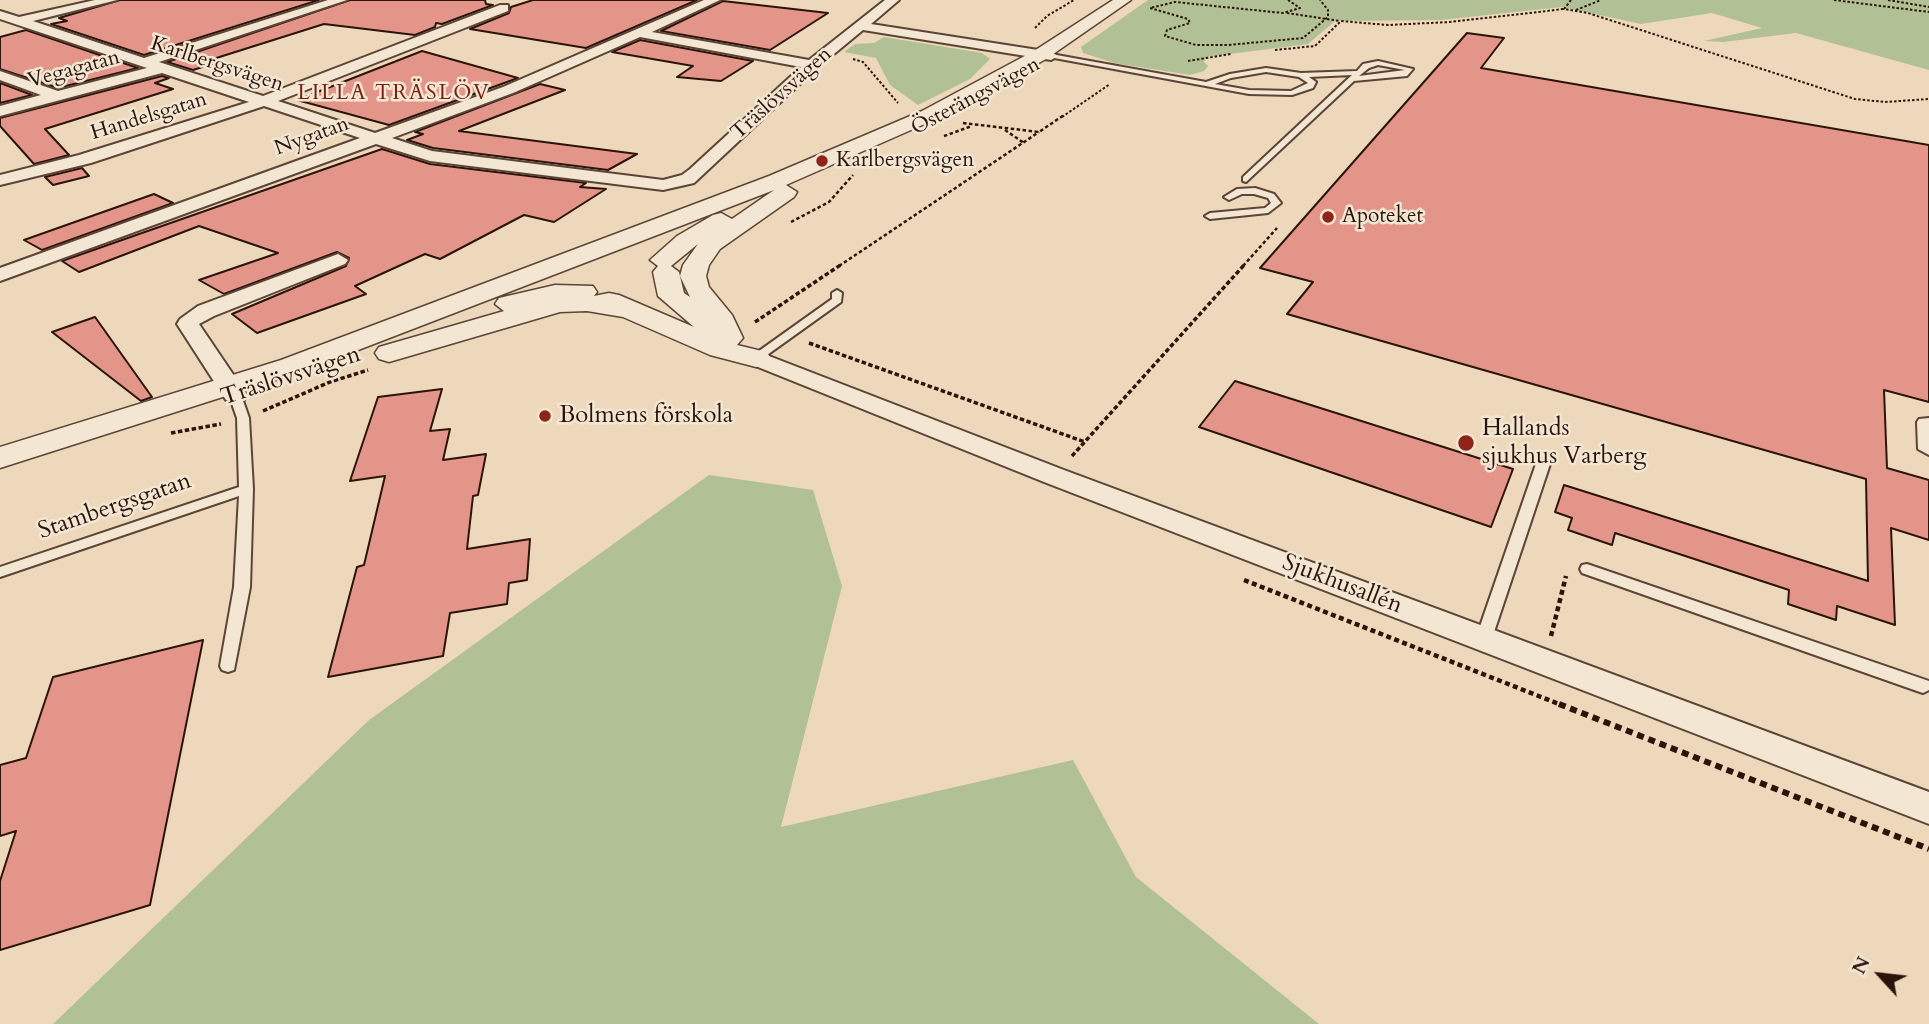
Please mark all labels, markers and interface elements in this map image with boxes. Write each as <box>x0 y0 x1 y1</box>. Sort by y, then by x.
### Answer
street label: Karlbergsvägen <box>147 32 287 98</box>
street label: Träslövsvägen <box>726 42 838 146</box>
street label: Vegagatan <box>25 46 123 94</box>
street label: Österängsvägen <box>907 53 1045 141</box>
district label: LILLA TRÄSLÖV <box>299 81 489 107</box>
street label: Handelsgatan <box>88 87 210 147</box>
street label: Nygatan <box>271 112 353 162</box>
place label: Karlbergsvägen <box>836 148 974 174</box>
marker: Karlbergsvägen <box>814 153 830 169</box>
place label: Apoteket <box>1342 204 1423 230</box>
marker: Apoteket <box>1320 209 1336 225</box>
street label: Träslövsvägen <box>218 341 364 413</box>
place label: Bolmens förskola <box>559 402 733 430</box>
marker: Bolmens förskola <box>537 408 553 424</box>
place label: Hallands sjukhus Varberg <box>1482 415 1646 471</box>
marker: Hallands sjukhus Varberg <box>1456 433 1476 453</box>
street label: Stambergsgatan <box>35 467 195 547</box>
street label: Sjukhusallén <box>1278 549 1406 621</box>
north arrow <box>1845 940 1915 1010</box>
text: N <box>1846 952 1877 979</box>

